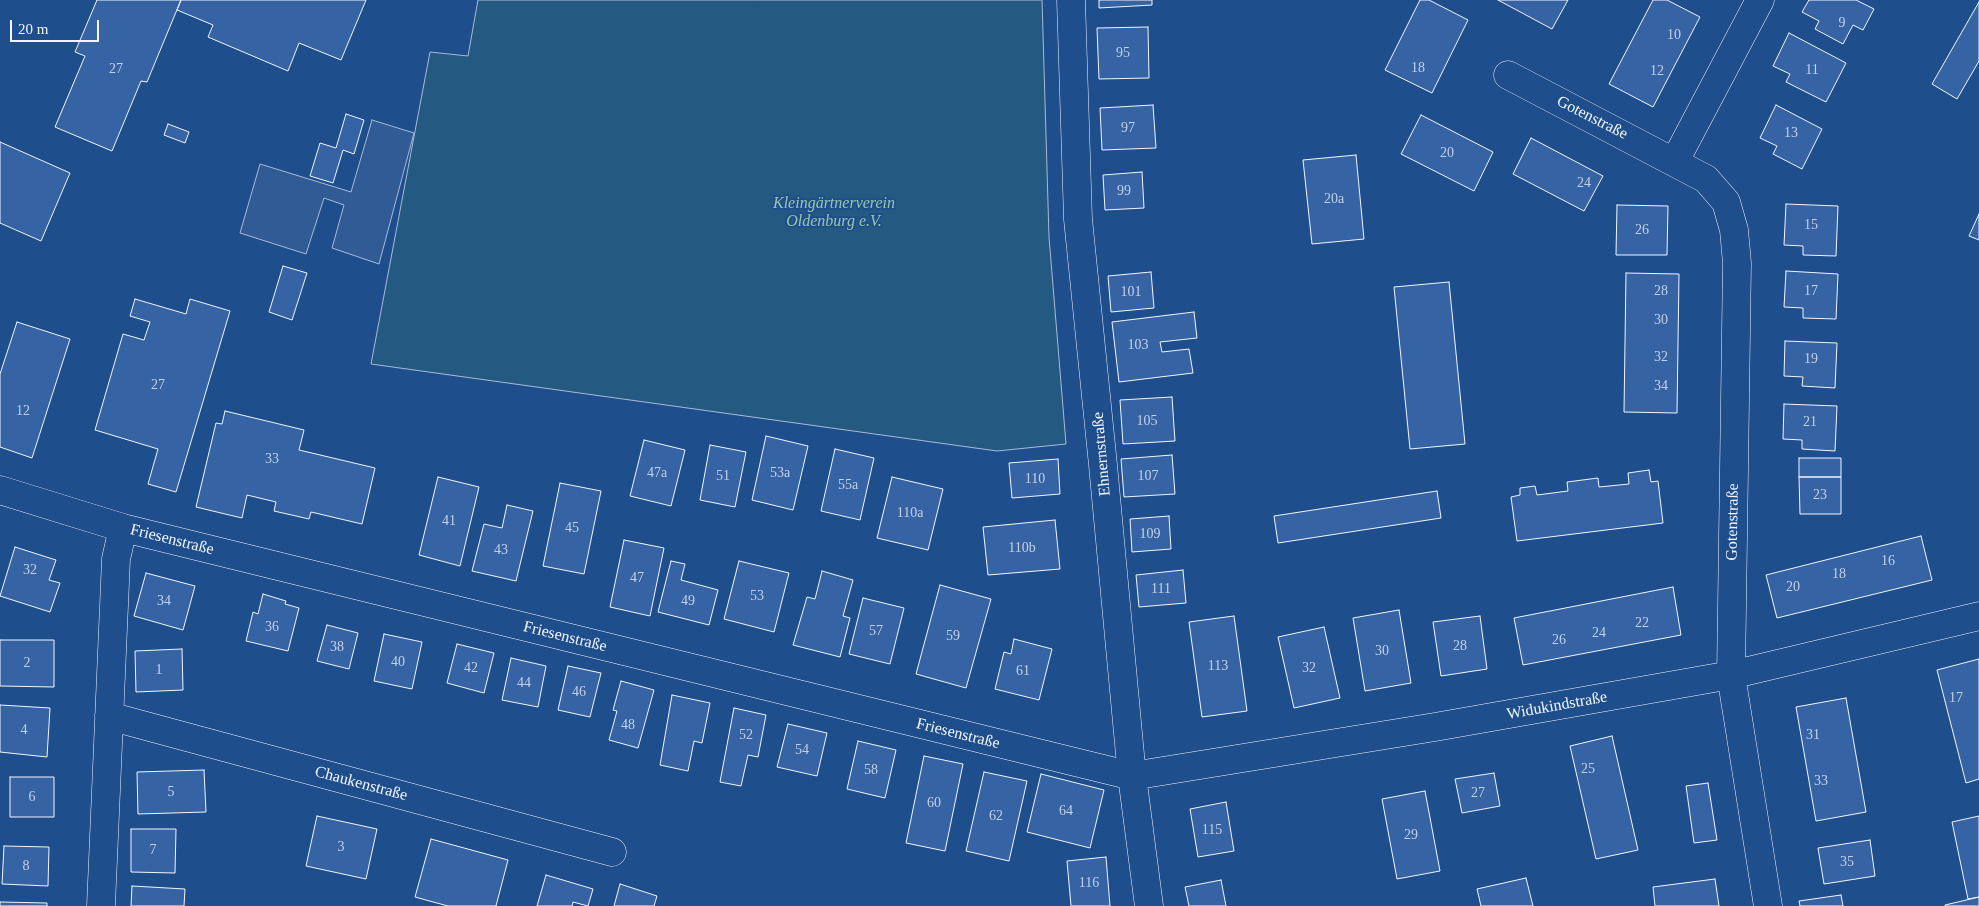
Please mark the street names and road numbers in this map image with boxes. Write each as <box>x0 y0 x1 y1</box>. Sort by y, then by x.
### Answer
street label: Gotenstraße <box>1553 92 1631 144</box>
street label: Ehnernstraße <box>1089 411 1115 497</box>
street label: Gotenstraße <box>1723 483 1743 561</box>
street label: Friesenstraße <box>128 520 216 560</box>
street label: Friesenstraße <box>521 617 609 657</box>
street label: Widukindstraße <box>1505 688 1609 724</box>
street label: Friesenstraße <box>914 714 1002 754</box>
street label: Chaukenstraße <box>313 762 409 806</box>

